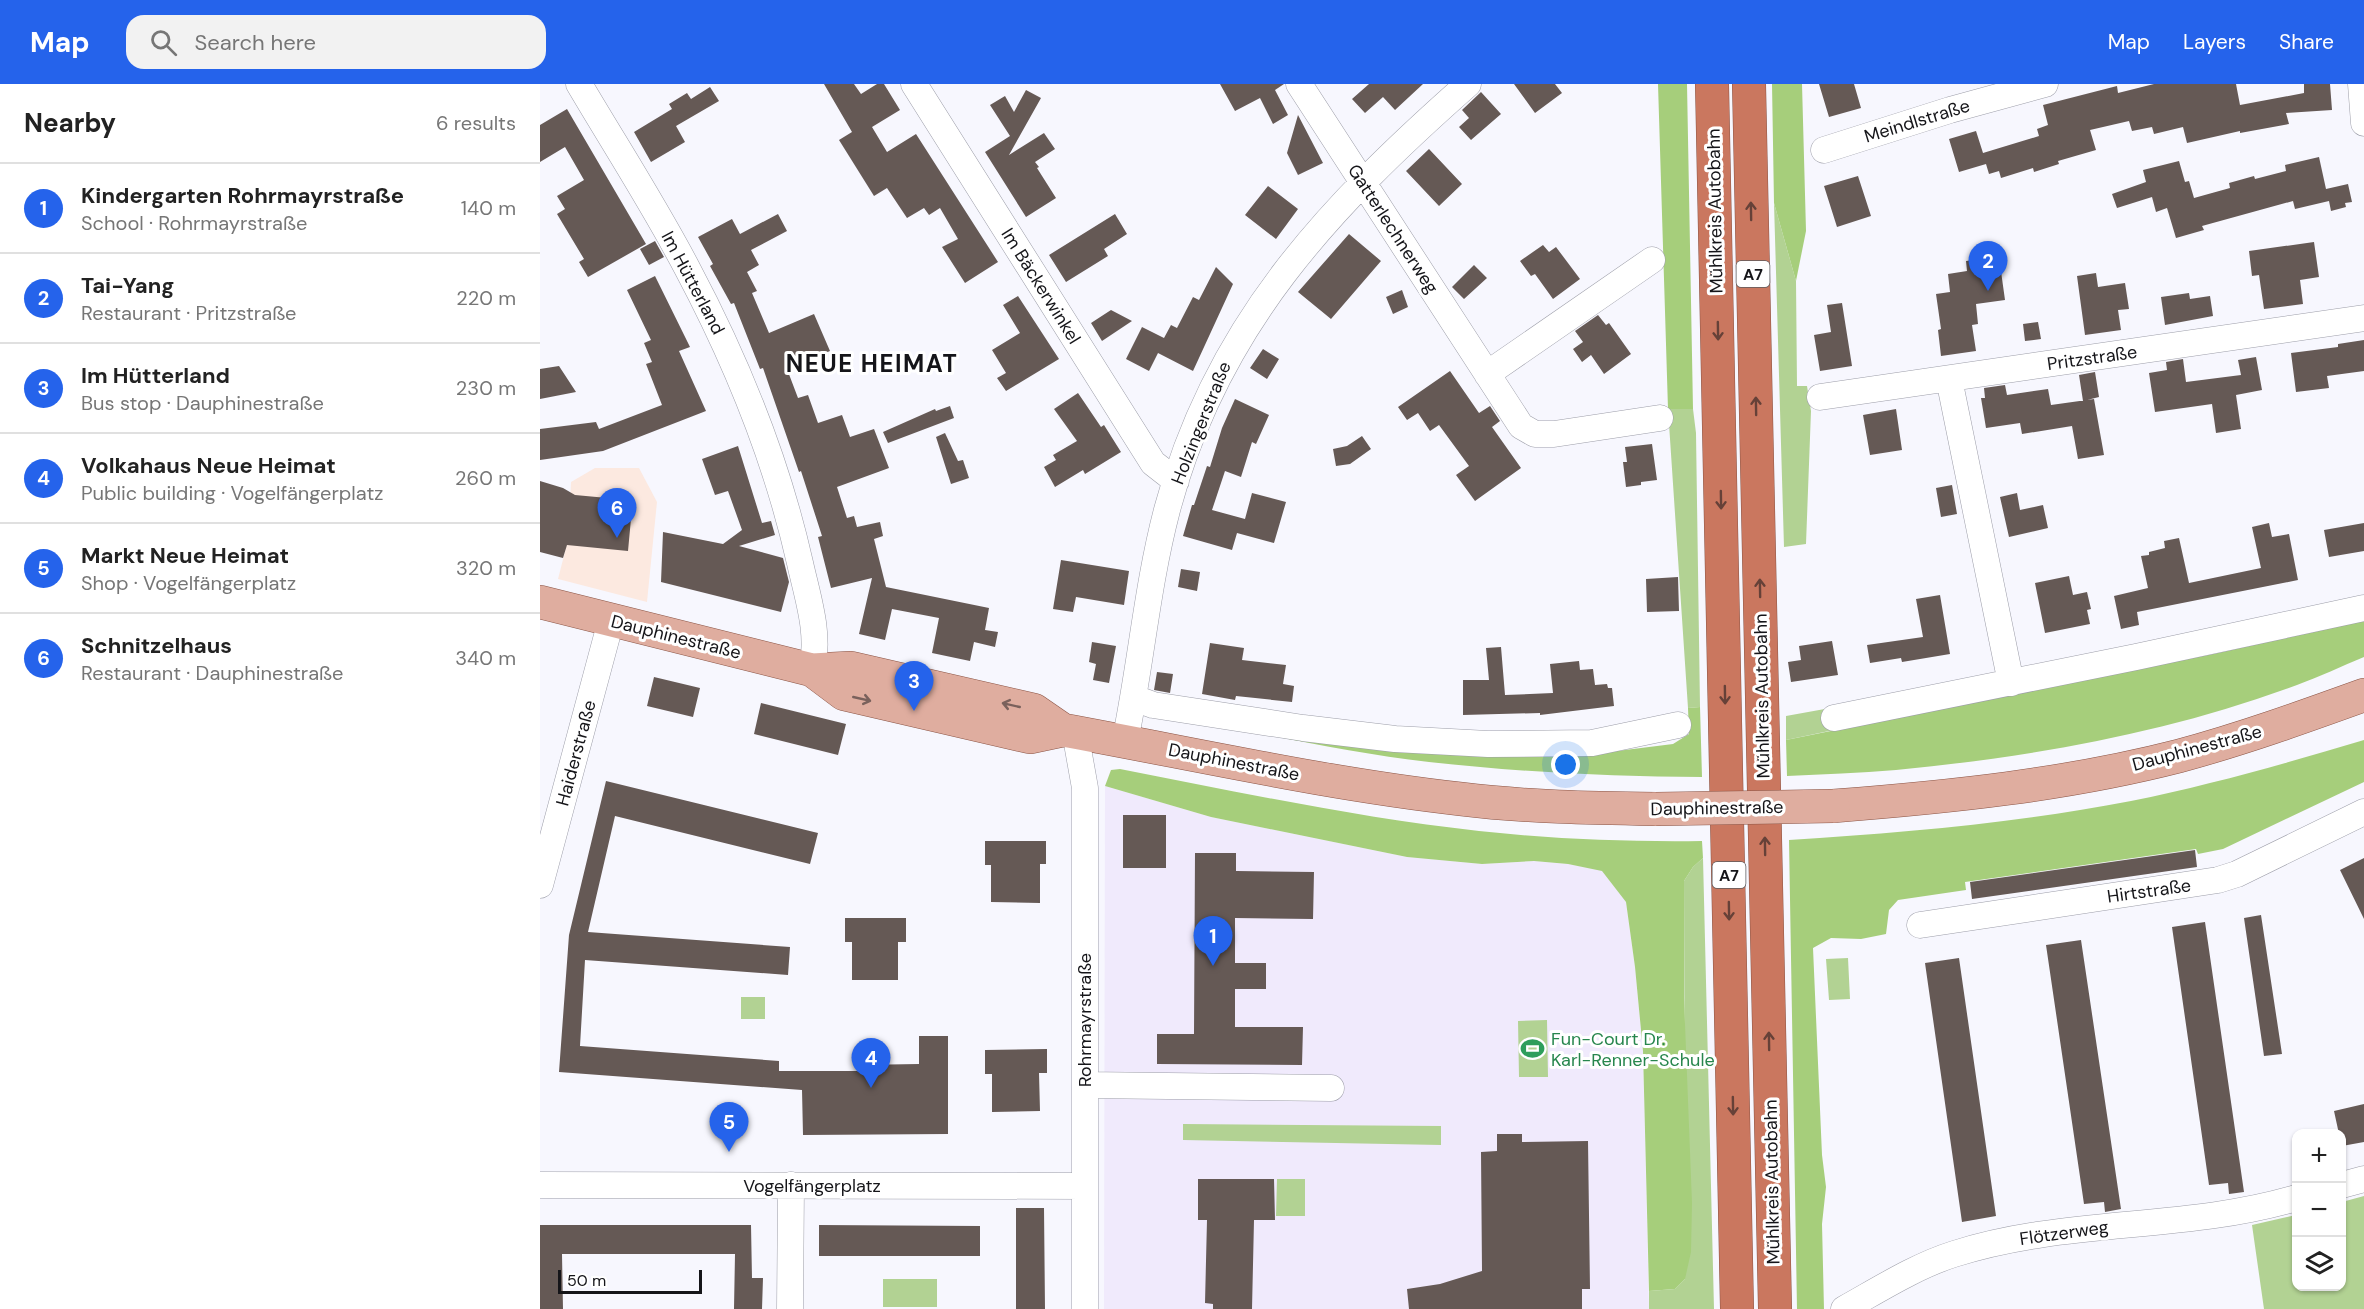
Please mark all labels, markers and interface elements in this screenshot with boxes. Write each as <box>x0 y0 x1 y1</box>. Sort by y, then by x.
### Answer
search box <box>126 15 546 69</box>
text: Map <box>30 24 90 61</box>
icon: search <box>147 26 180 59</box>
text: Search here <box>195 28 316 57</box>
text: Map <box>2108 28 2150 56</box>
text: Layers <box>2183 28 2246 56</box>
text: Share <box>2279 28 2334 56</box>
street label: Meindlstraße <box>1861 94 1973 148</box>
text: Nearby <box>24 106 116 140</box>
text: 6 results <box>436 110 516 136</box>
street label: Mühlkreis Autobahn <box>1702 128 1728 294</box>
street label: Gatterlechnerweg <box>1342 160 1444 298</box>
text: Kindergarten Rohrmayrstraße <box>81 181 404 210</box>
text: 1 <box>40 195 47 221</box>
text: 140 m <box>461 195 516 221</box>
one-way arrow <box>1746 201 1757 221</box>
text: School · Rohrmayrstraße <box>81 210 307 236</box>
street label: Im Bäckerwinkel <box>996 224 1086 348</box>
street label: Im Hütterland <box>656 227 730 339</box>
pin: 2 <box>1968 242 2008 291</box>
road number: A7 <box>1736 261 1770 287</box>
text: Tai-Yang <box>81 271 174 300</box>
text: 2 <box>38 285 49 311</box>
text: 220 m <box>456 285 516 311</box>
text: Restaurant · Pritzstraße <box>81 300 296 326</box>
one-way arrow <box>1712 321 1723 341</box>
street label: Pritzstraße <box>2045 340 2139 376</box>
district label: NEUE HEIMAT <box>786 348 958 379</box>
street label: Holzingerstraße <box>1165 358 1237 488</box>
text: Im Hütterland <box>81 361 230 390</box>
text: 3 <box>37 375 50 401</box>
text: 230 m <box>456 375 516 401</box>
text: Bus stop · Dauphinestraße <box>81 390 324 416</box>
one-way arrow <box>1750 396 1761 416</box>
text: Volkahaus Neue Heimat <box>81 451 336 480</box>
text: 4 <box>37 465 50 491</box>
text: 260 m <box>455 465 516 491</box>
text: Public building · Vogelfängerplatz <box>81 480 383 506</box>
pin: 6 <box>598 488 637 538</box>
one-way arrow <box>1715 489 1727 509</box>
text: Markt Neue Heimat <box>81 541 289 570</box>
text: 5 <box>37 555 50 581</box>
text: 320 m <box>456 555 516 581</box>
text: Shop · Vogelfängerplatz <box>81 570 296 596</box>
one-way arrow <box>1754 578 1765 598</box>
street label: Dauphinestraße <box>609 609 743 665</box>
street label: Mühlkreis Autobahn <box>1749 613 1775 779</box>
text: Schnitzelhaus <box>81 631 232 660</box>
text: 6 <box>37 645 50 671</box>
text: 340 m <box>455 645 516 671</box>
text: Restaurant · Dauphinestraße <box>81 660 343 686</box>
pin: 3 <box>894 662 934 711</box>
one-way arrow <box>1719 684 1731 704</box>
one-way arrow <box>852 693 871 705</box>
street label: Haiderstraße <box>550 697 602 809</box>
one-way arrow <box>1002 698 1021 710</box>
street label: Dauphinestraße <box>2130 719 2264 777</box>
street label: Dauphinestraße <box>1166 738 1302 786</box>
your location <box>1551 750 1580 779</box>
street label: Dauphinestraße <box>1650 795 1784 821</box>
one-way arrow <box>1759 836 1771 856</box>
road number: A7 <box>1712 862 1746 888</box>
street label: Hirtstraße <box>2106 873 2192 909</box>
one-way arrow <box>1724 900 1735 920</box>
pin: 1 <box>1194 916 1232 966</box>
street label: Rohrmayrstraße <box>1073 953 1097 1087</box>
place label: Fun-Court Dr. Karl-Renner-Schule <box>1551 1027 1715 1072</box>
one-way arrow <box>1764 1031 1775 1051</box>
sports icon: Fun-Court Dr. Karl-Renner-Schule <box>1520 1036 1546 1062</box>
pin: 4 <box>852 1038 890 1088</box>
one-way arrow <box>1727 1095 1739 1115</box>
street label: Mühlkreis Autobahn <box>1759 1099 1785 1265</box>
pin: 5 <box>710 1102 748 1152</box>
map controls <box>2292 1129 2346 1291</box>
button: + <box>2292 1129 2346 1183</box>
street label: Vogelfängerplatz <box>743 1174 881 1198</box>
button: − <box>2292 1183 2346 1237</box>
street label: Flötzerweg <box>2018 1215 2110 1251</box>
button: layers <box>2292 1237 2346 1291</box>
scale bar <box>558 1267 702 1294</box>
text: 50 m <box>567 1270 606 1291</box>

